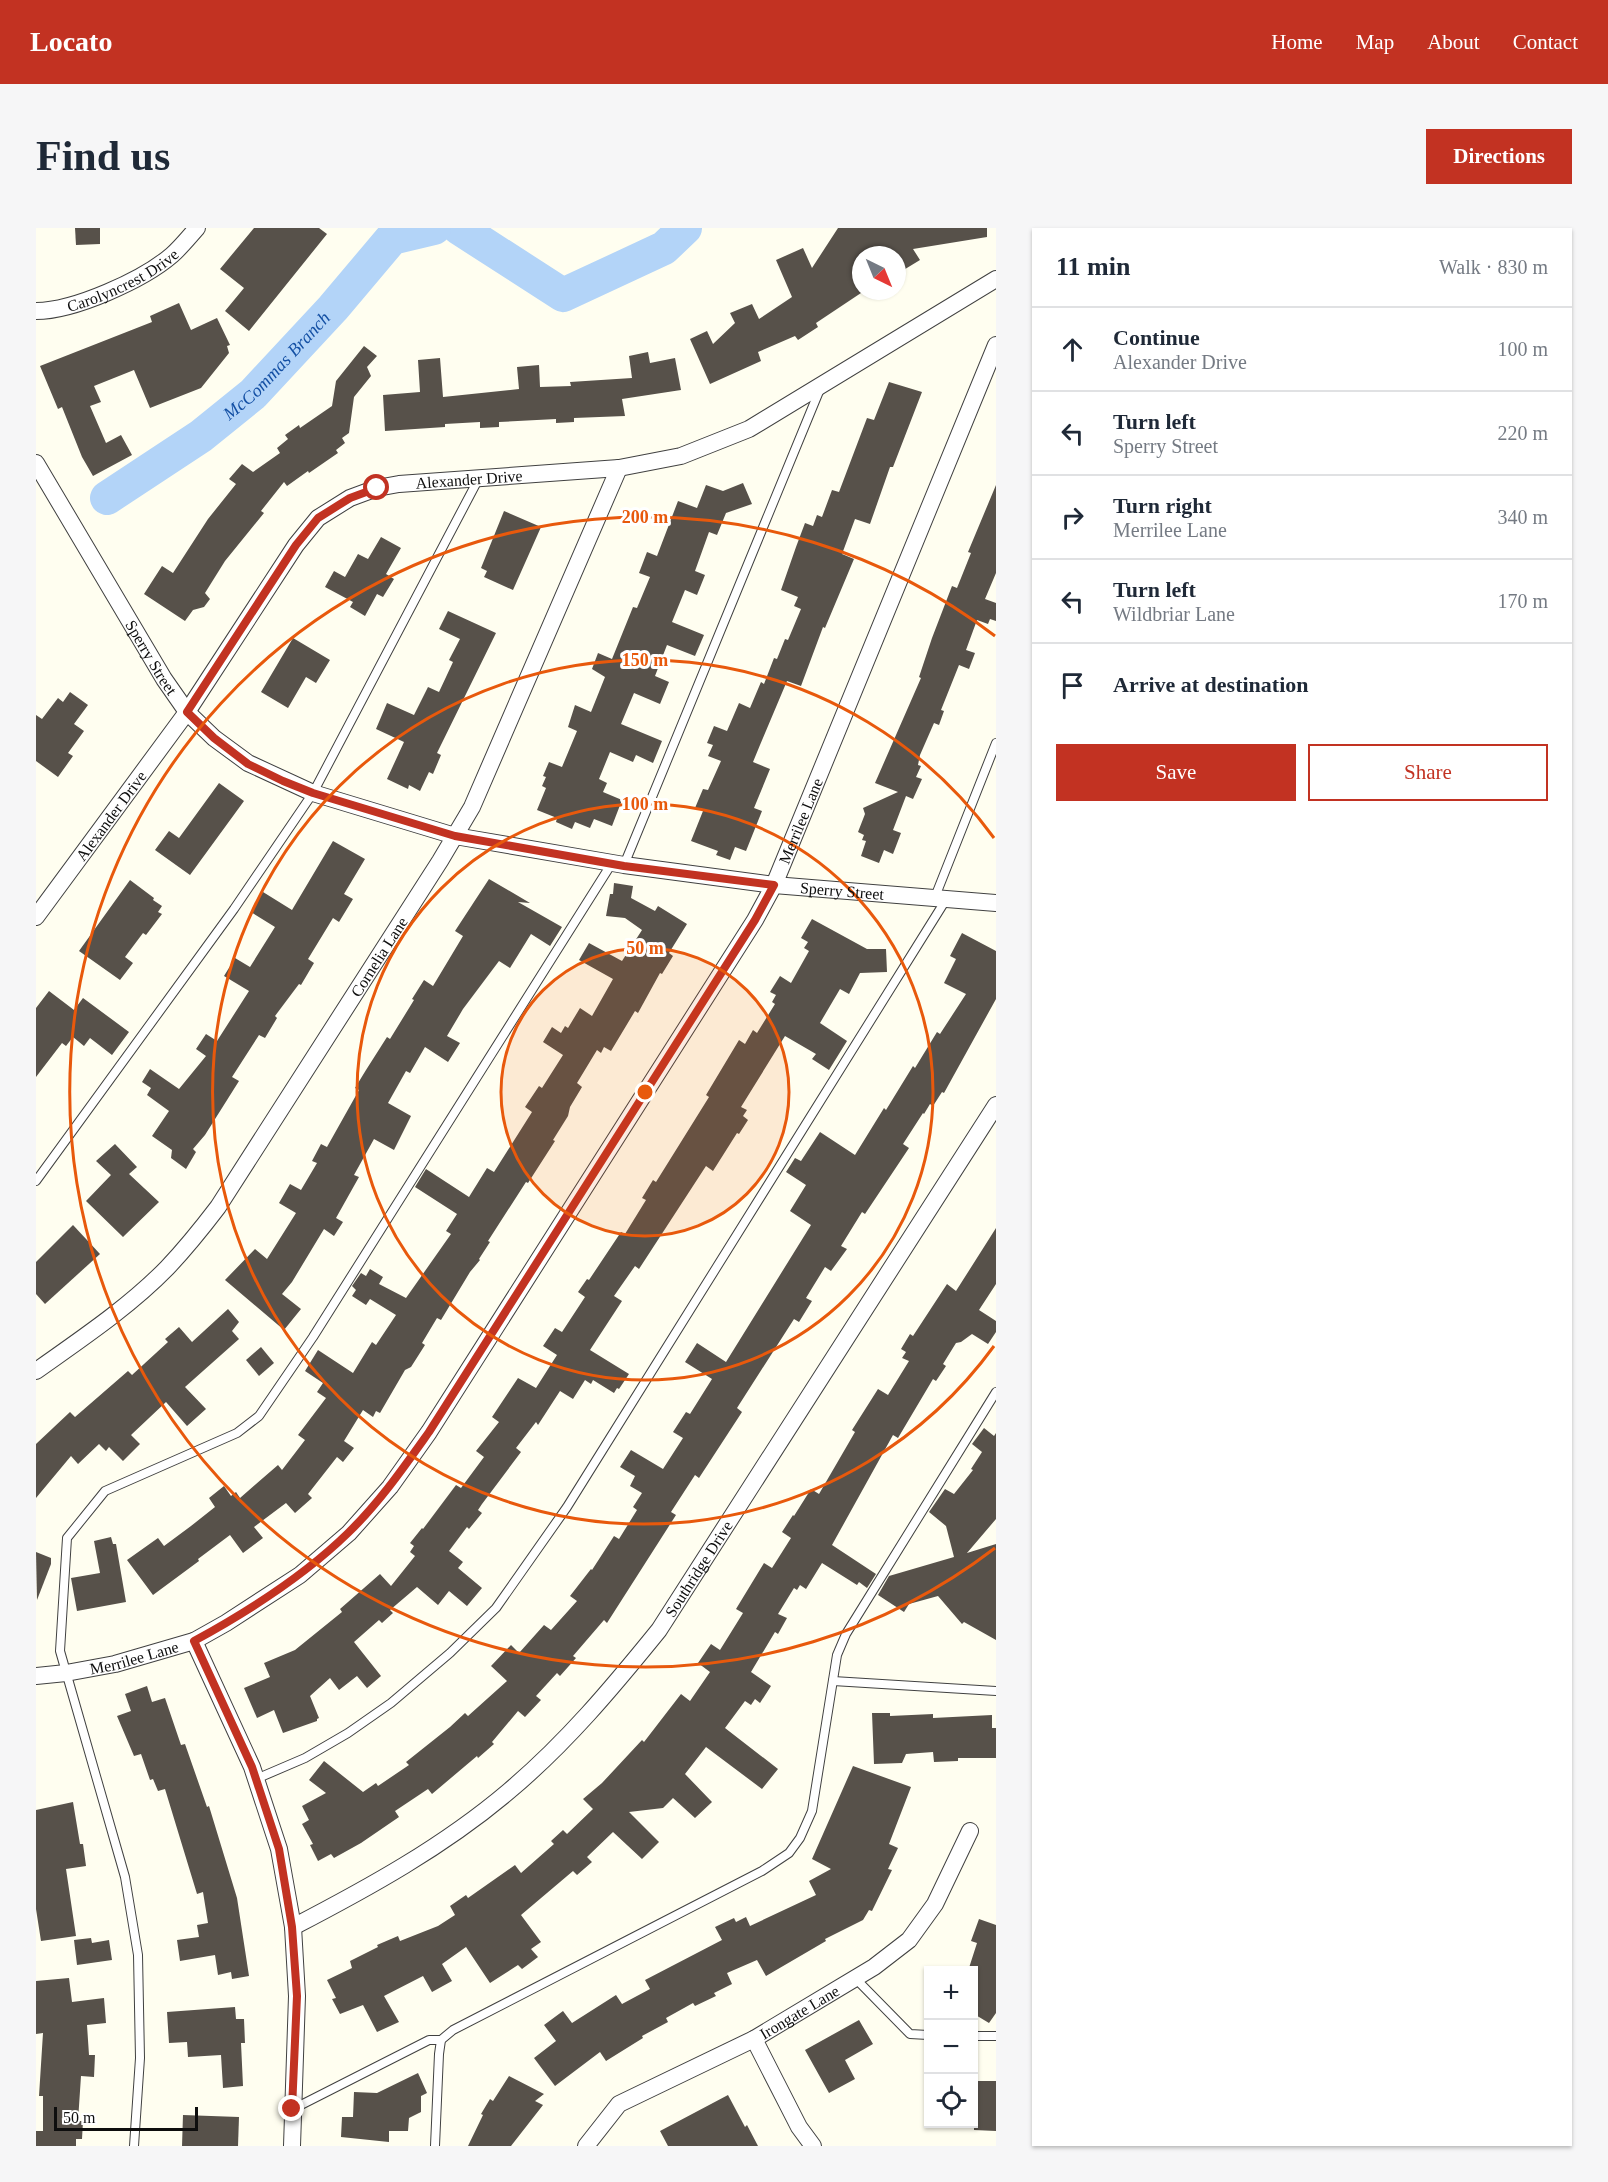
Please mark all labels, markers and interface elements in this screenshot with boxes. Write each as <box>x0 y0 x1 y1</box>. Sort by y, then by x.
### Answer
text: Locato <box>30 26 112 57</box>
text: Home <box>1271 30 1323 54</box>
text: Map <box>1356 30 1394 54</box>
text: About <box>1427 30 1480 54</box>
text: Contact <box>1513 30 1578 54</box>
button: Directions <box>1426 129 1572 184</box>
text: Find us <box>36 133 170 179</box>
street label: Carolyncrest Drive <box>65 246 182 315</box>
north arrow <box>852 246 906 300</box>
text: 11 min <box>1056 252 1130 281</box>
text: Walk · 830 m <box>1439 256 1548 278</box>
water label: McCommas Branch <box>219 308 334 425</box>
text: Continue <box>1113 325 1200 350</box>
icon: ahead <box>1056 333 1089 366</box>
text: 100 m <box>1497 338 1548 360</box>
text: Alexander Drive <box>1113 351 1247 373</box>
text: Turn left <box>1113 409 1196 434</box>
icon: left <box>1056 417 1089 450</box>
text: 220 m <box>1497 422 1548 444</box>
text: Sperry Street <box>1113 435 1218 457</box>
street label: Alexander Drive <box>415 467 523 492</box>
route start <box>363 474 389 500</box>
text: Turn right <box>1113 493 1212 518</box>
icon: right <box>1056 501 1089 534</box>
text: 340 m <box>1497 506 1548 528</box>
text: 200 m <box>622 507 668 527</box>
text: Merrilee Lane <box>1113 519 1227 541</box>
text: Turn left <box>1113 577 1196 602</box>
icon: left <box>1056 585 1089 618</box>
text: 170 m <box>1497 590 1548 612</box>
text: Wildbriar Lane <box>1113 603 1235 625</box>
street label: Sperry Street <box>122 617 181 698</box>
text: 150 m <box>622 650 668 670</box>
icon: arrive <box>1056 669 1089 702</box>
text: Arrive at destination <box>1113 672 1309 697</box>
button: Save <box>1056 744 1296 801</box>
button: Share <box>1308 744 1548 801</box>
street label: Alexander Drive <box>73 768 150 864</box>
street label: Merrilee Lane <box>776 776 826 866</box>
text: 100 m <box>622 794 668 814</box>
street label: Sperry Street <box>799 879 885 903</box>
street label: Cornelia Lane <box>347 914 411 1000</box>
text: 50 m <box>626 938 664 958</box>
centre of rings <box>635 1082 655 1102</box>
street label: Southridge Drive <box>662 1518 736 1620</box>
street label: Merrilee Lane <box>88 1638 180 1677</box>
map controls <box>924 1966 978 2128</box>
button: + <box>924 1966 978 2020</box>
street label: Irongate Lane <box>757 1982 842 2043</box>
button: − <box>924 2020 978 2074</box>
button: locate <box>924 2074 978 2128</box>
route end <box>278 2095 304 2121</box>
scale bar <box>54 2104 198 2132</box>
text: 50 m <box>63 2109 95 2126</box>

